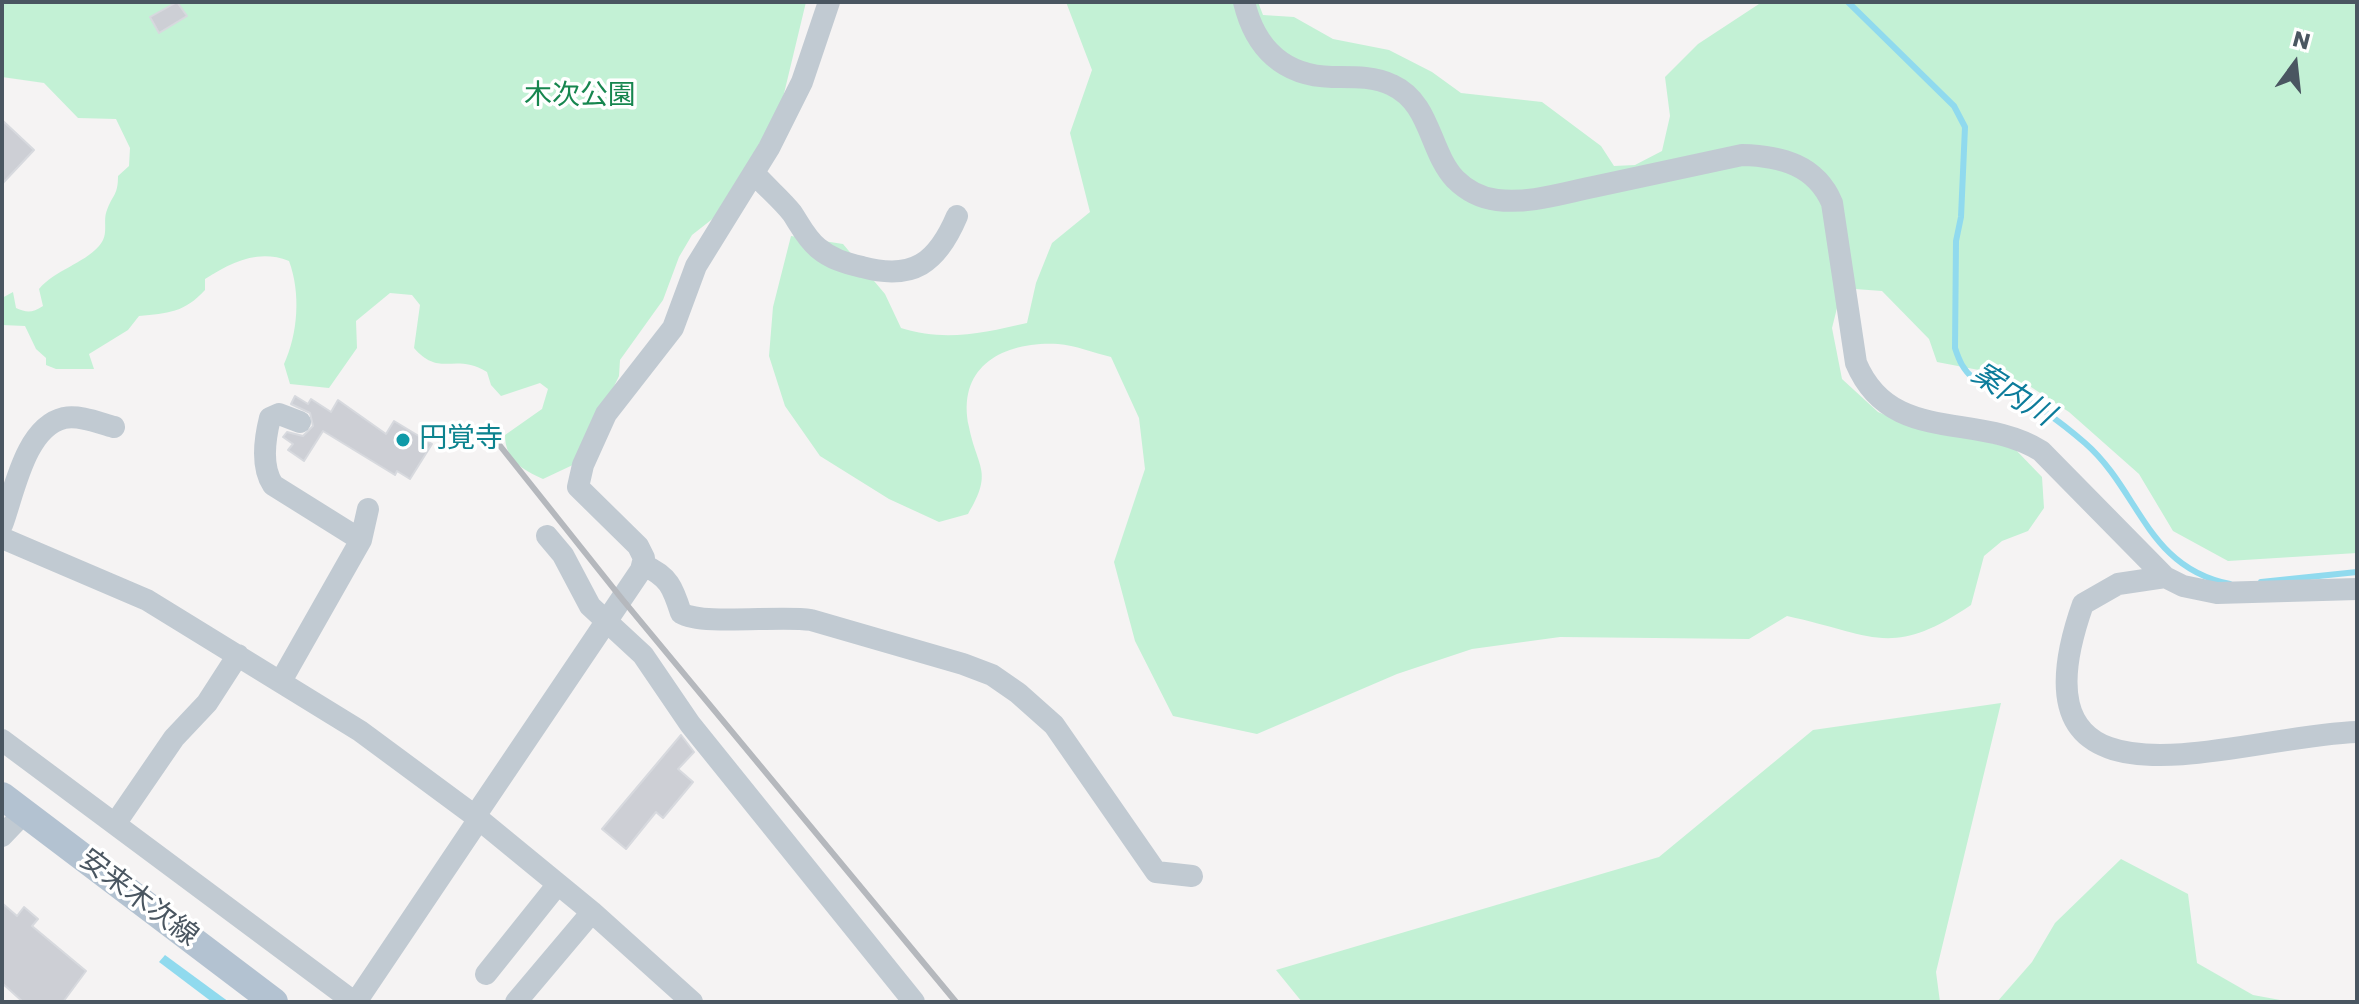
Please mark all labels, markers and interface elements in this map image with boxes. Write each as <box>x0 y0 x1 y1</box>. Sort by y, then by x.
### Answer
text: N <box>2289 23 2313 57</box>
north arrow <box>2255 24 2335 104</box>
park label: 木次公園 <box>524 80 636 114</box>
water label: 案内川 <box>1964 357 2060 435</box>
place label: 円覚寺 <box>419 423 503 457</box>
marker: 円覚寺 <box>394 431 412 449</box>
street label: 安来木次線 <box>72 843 204 955</box>

